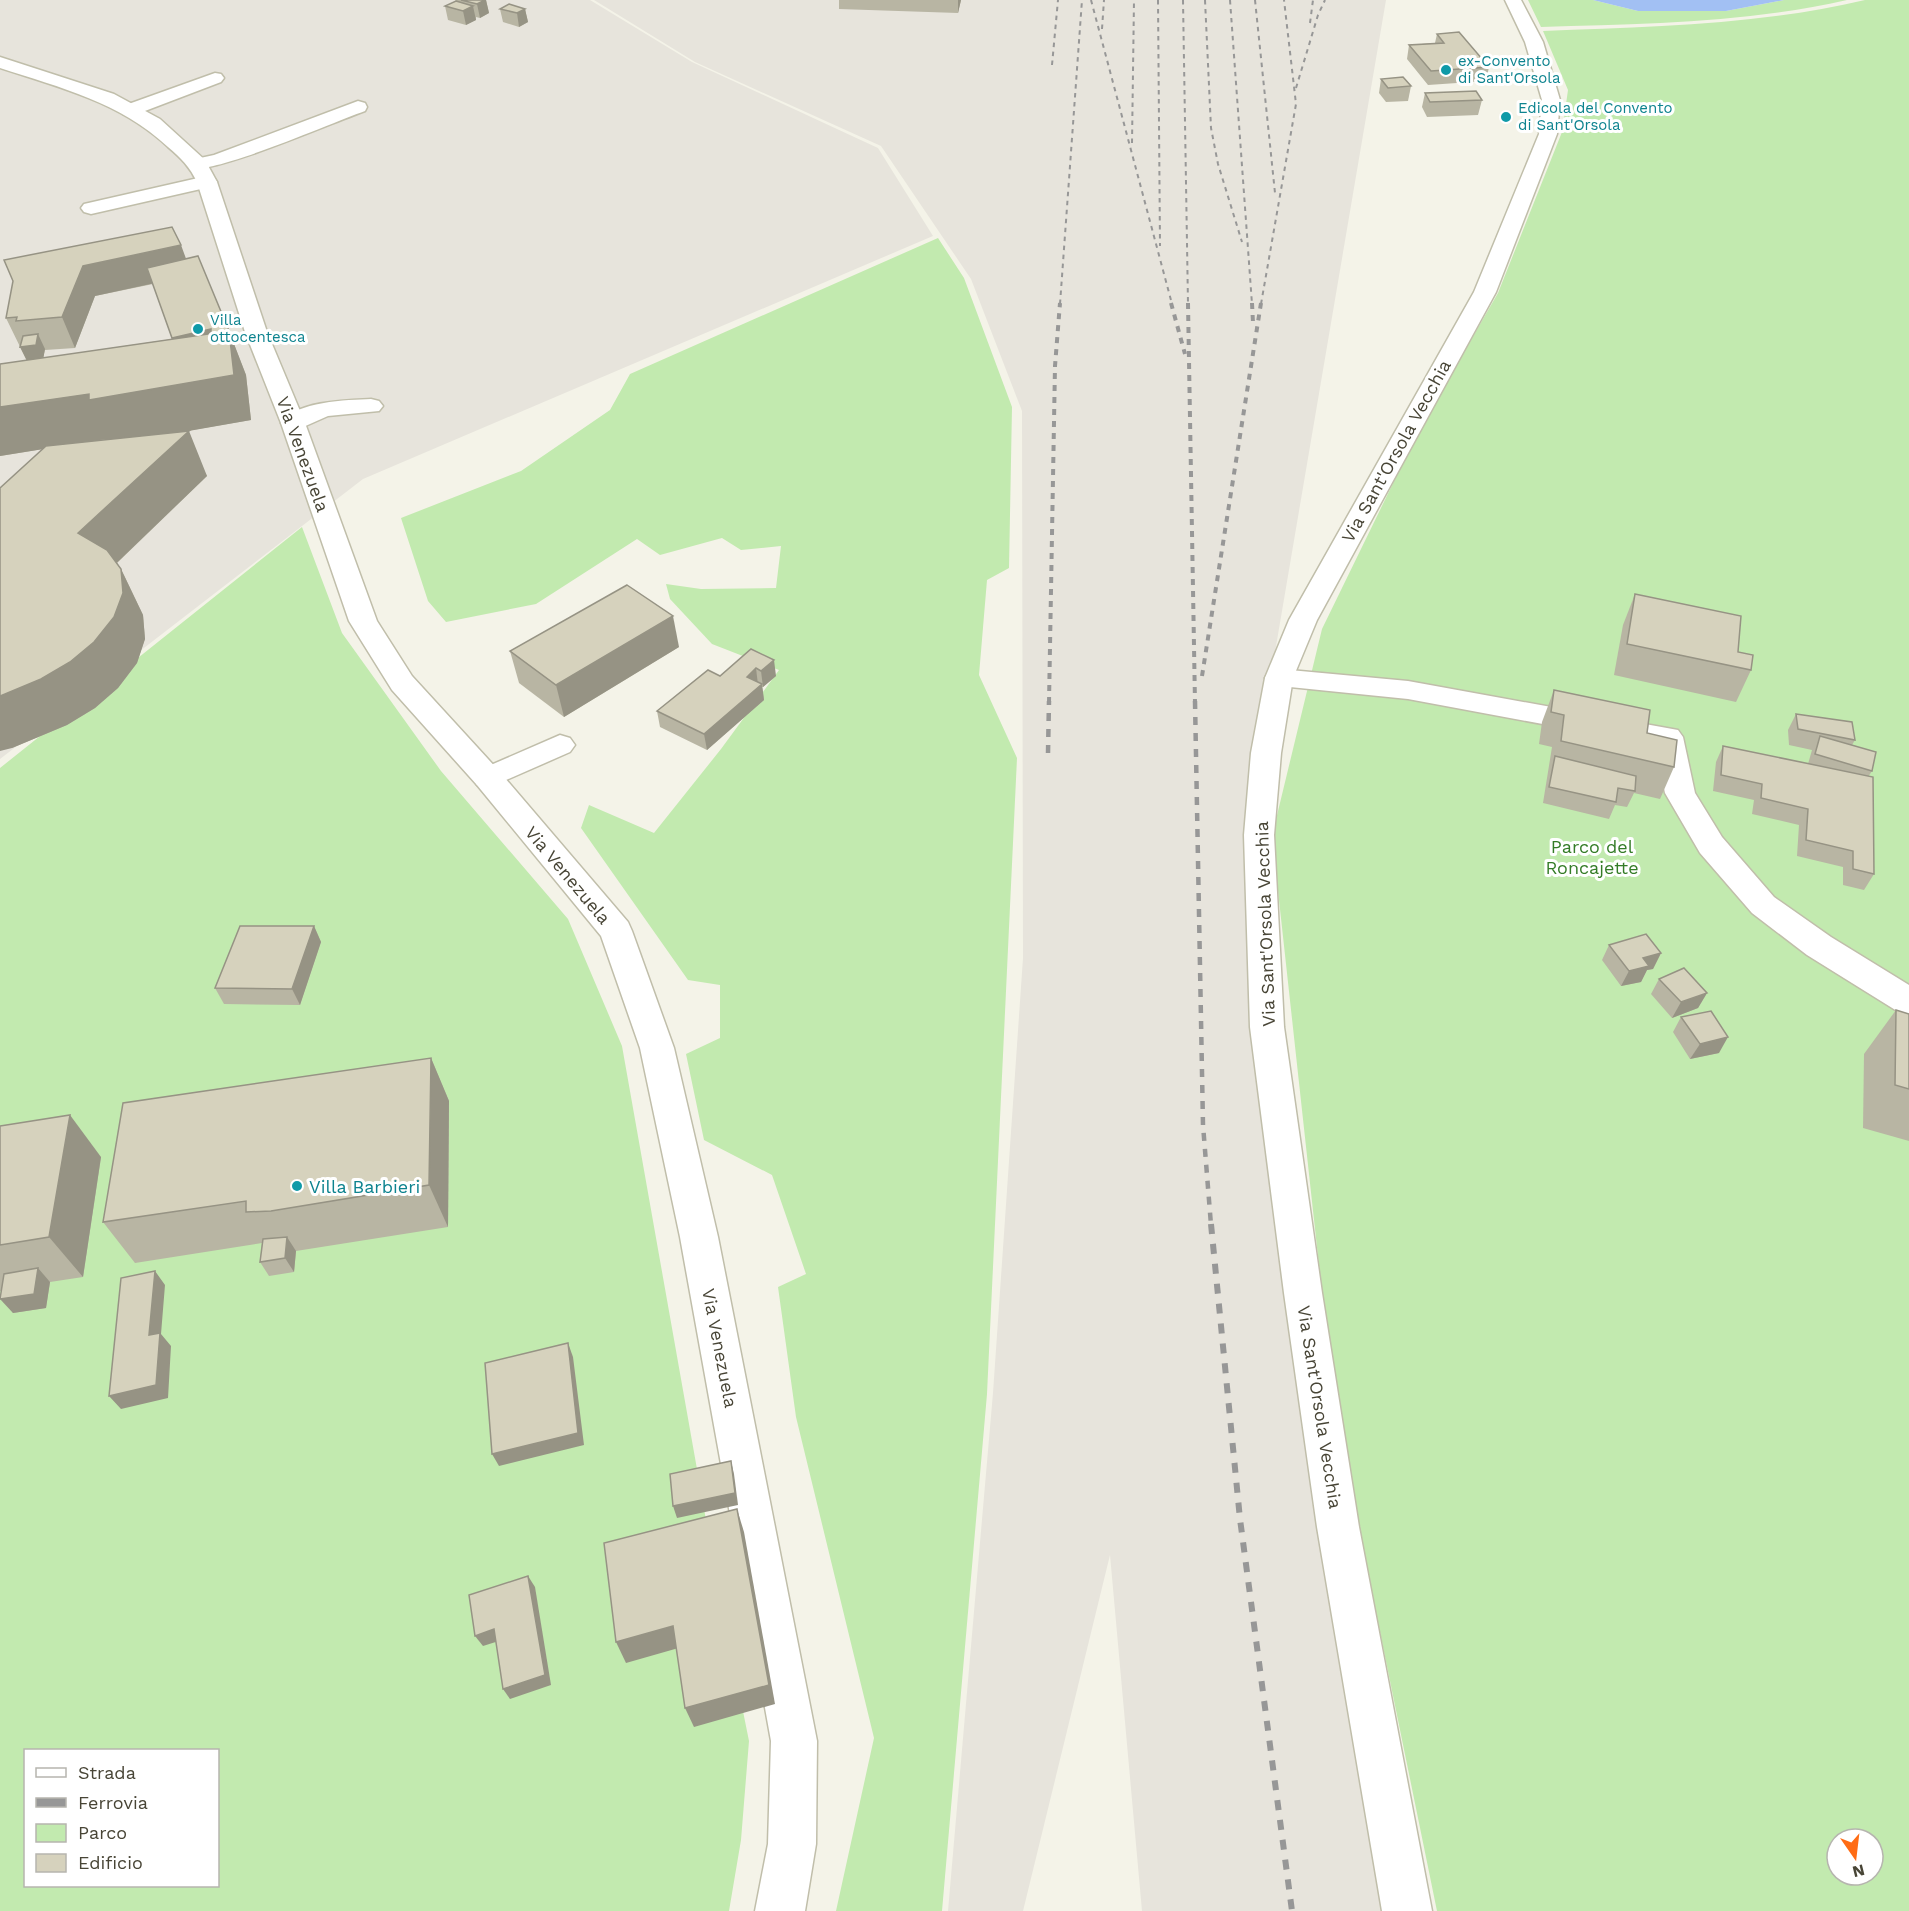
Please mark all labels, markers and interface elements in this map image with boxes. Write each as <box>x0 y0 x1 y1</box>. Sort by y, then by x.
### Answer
place label: ex-Convento di Sant'Orsola <box>1458 52 1561 87</box>
marker: ex-Convento di Sant'Orsola <box>1439 63 1453 77</box>
place label: Edicola del Convento di Sant'Orsola <box>1518 99 1672 134</box>
marker: Edicola del Convento di Sant'Orsola <box>1499 110 1513 124</box>
place label: Villa ottocentesca <box>210 311 306 346</box>
marker: Villa ottocentesca <box>191 322 205 336</box>
street label: Via Sant'Orsola Vecchia <box>1337 356 1455 546</box>
street label: Via Venezuela <box>272 393 334 515</box>
street label: Via Sant'Orsola Vecchia <box>1251 821 1279 1027</box>
street label: Via Venezuela <box>521 822 615 928</box>
park label: Parco del Roncajette <box>1545 836 1639 878</box>
place label: Villa Barbieri <box>309 1176 420 1197</box>
marker: Villa Barbieri <box>290 1179 304 1193</box>
street label: Via Venezuela <box>698 1286 742 1410</box>
street label: Via Sant'Orsola Vecchia <box>1294 1304 1346 1510</box>
legend <box>24 1749 219 1887</box>
text: Strada <box>78 1762 136 1783</box>
text: Ferrovia <box>78 1792 148 1813</box>
text: Parco <box>78 1822 127 1843</box>
north arrow <box>1825 1827 1885 1887</box>
text: Edificio <box>78 1852 143 1873</box>
text: N <box>1850 1860 1867 1882</box>

